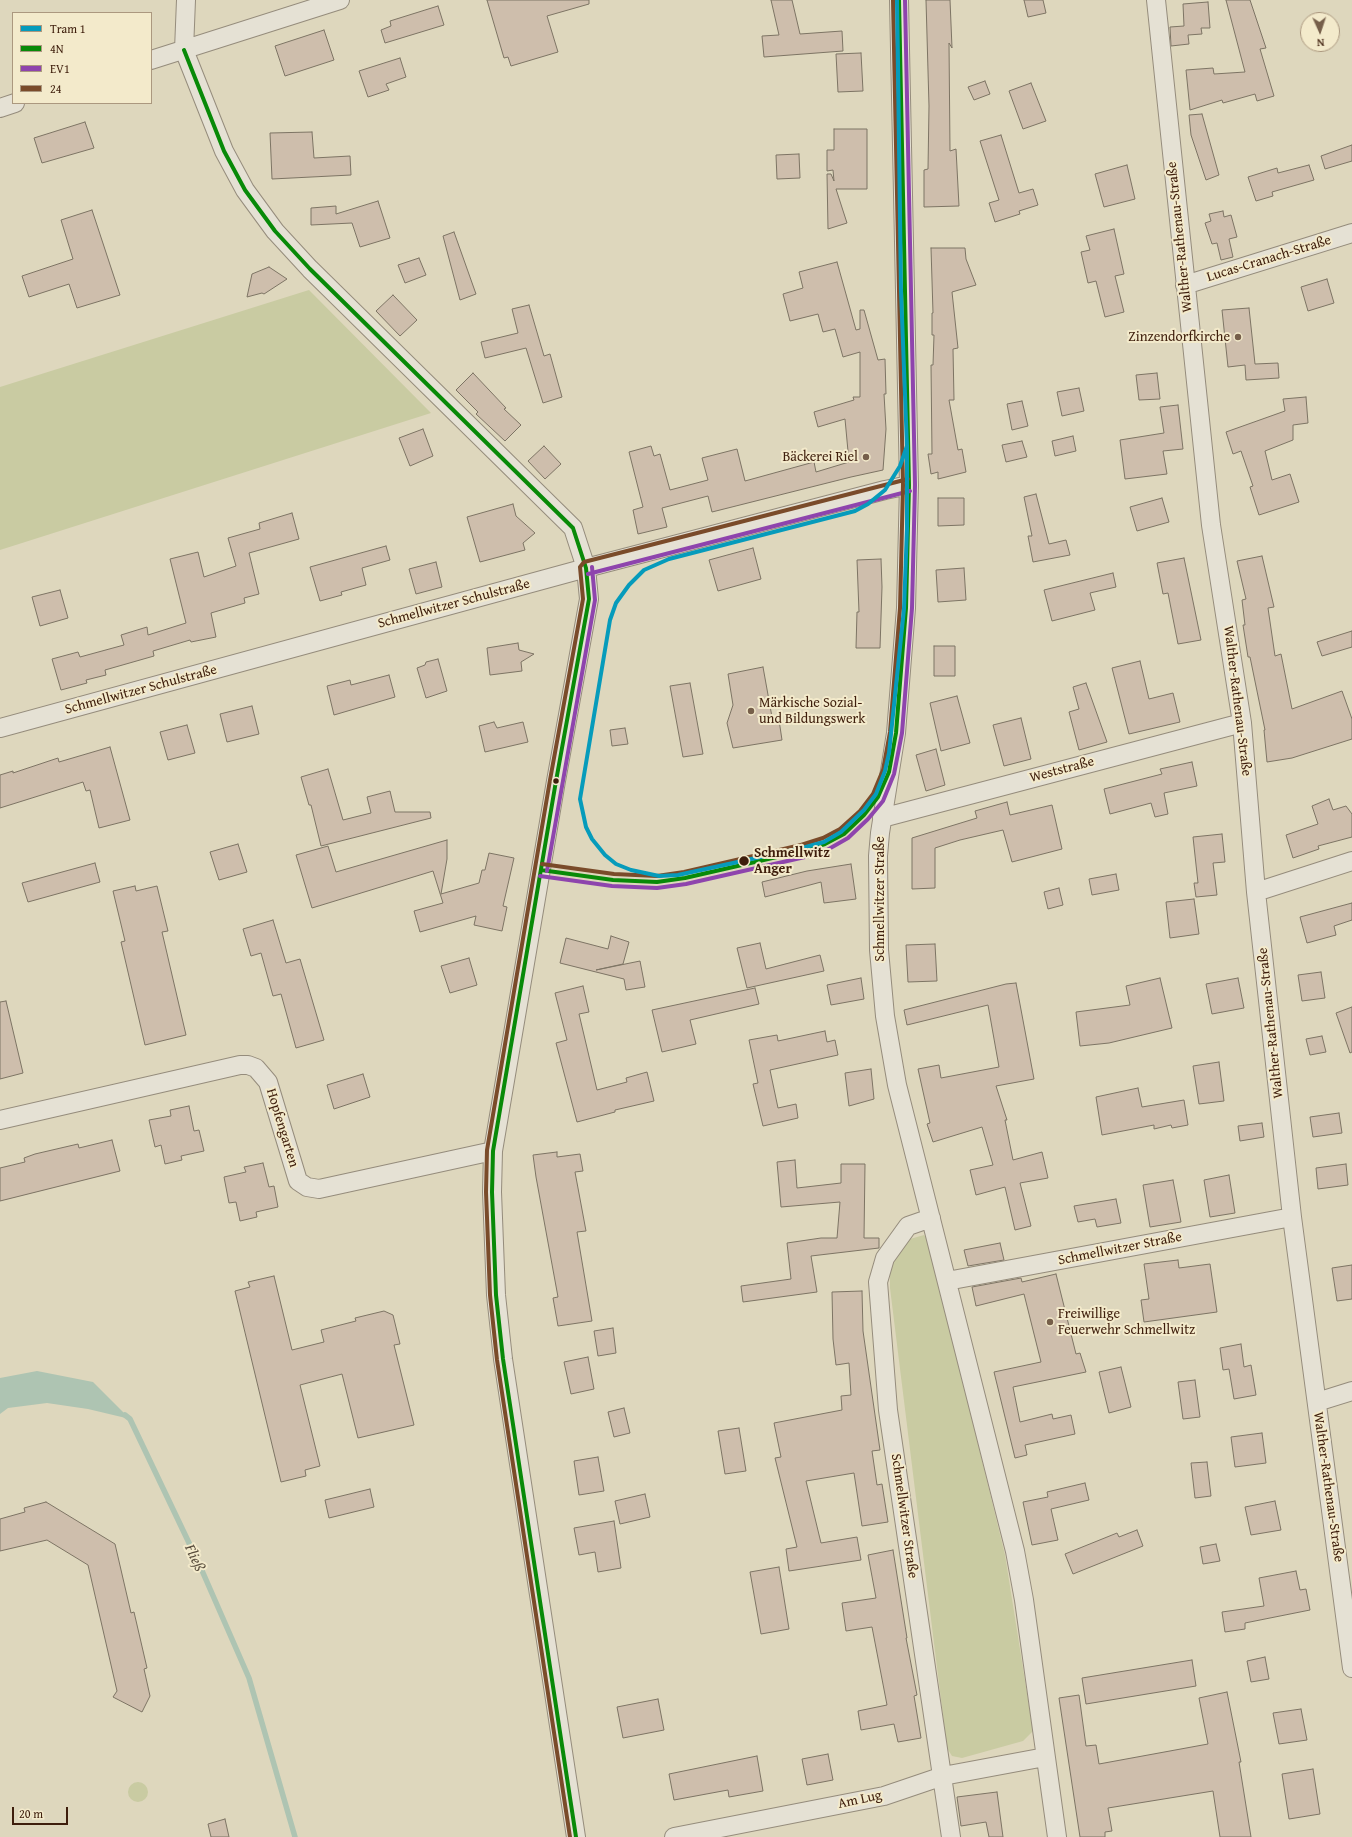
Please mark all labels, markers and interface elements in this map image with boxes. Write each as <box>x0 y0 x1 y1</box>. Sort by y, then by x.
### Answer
legend <box>12 12 152 104</box>
north arrow <box>1300 12 1340 52</box>
text: Tram 1 <box>50 20 85 37</box>
text: N <box>1316 35 1325 51</box>
text: 4N <box>50 40 64 57</box>
text: EV1 <box>50 60 70 77</box>
text: 24 <box>50 80 62 97</box>
street label: Walther-Rathenau-Straße <box>1164 161 1196 313</box>
street label: Lucas-Cranach-Straße <box>1205 232 1333 286</box>
place label: Zinzendorfkirche <box>1128 329 1230 345</box>
marker: Zinzendorfkirche <box>1233 332 1243 342</box>
place label: Bäckerei Riel <box>782 449 858 465</box>
marker: Bäckerei Riel <box>861 452 871 462</box>
street label: Schmellwitzer Schulstraße <box>376 576 532 632</box>
street label: Walther-Rathenau-Straße <box>1219 625 1255 777</box>
street label: Schmellwitzer Schulstraße <box>63 662 219 718</box>
place label: Märkische Sozial- und Bildungswerk <box>759 695 865 728</box>
marker: Märkische Sozial- und Bildungswerk <box>746 706 756 716</box>
street label: Weststraße <box>1028 753 1096 787</box>
unlabelled marker <box>551 776 561 786</box>
street label: Schmellwitzer Straße <box>872 836 888 962</box>
place label: Schmellwitz Anger <box>754 845 830 878</box>
marker: Schmellwitz Anger <box>737 854 751 868</box>
street label: Walther-Rathenau-Straße <box>1255 947 1287 1099</box>
street label: Hopfengarten <box>262 1087 302 1169</box>
street label: Schmellwitzer Straße <box>1057 1229 1183 1269</box>
place label: Freiwillige Feuerwehr Schmellwitz <box>1058 1306 1195 1338</box>
marker: Freiwillige Feuerwehr Schmellwitz <box>1045 1317 1055 1327</box>
street label: Walther-Rathenau-Straße <box>1309 1411 1347 1563</box>
street label: Schmellwitzer Straße <box>887 1453 921 1579</box>
water label: Fließ <box>180 1542 208 1574</box>
street label: Am Lug <box>837 1787 883 1813</box>
scale bar <box>14 1799 70 1825</box>
text: 20 m <box>19 1805 43 1822</box>

